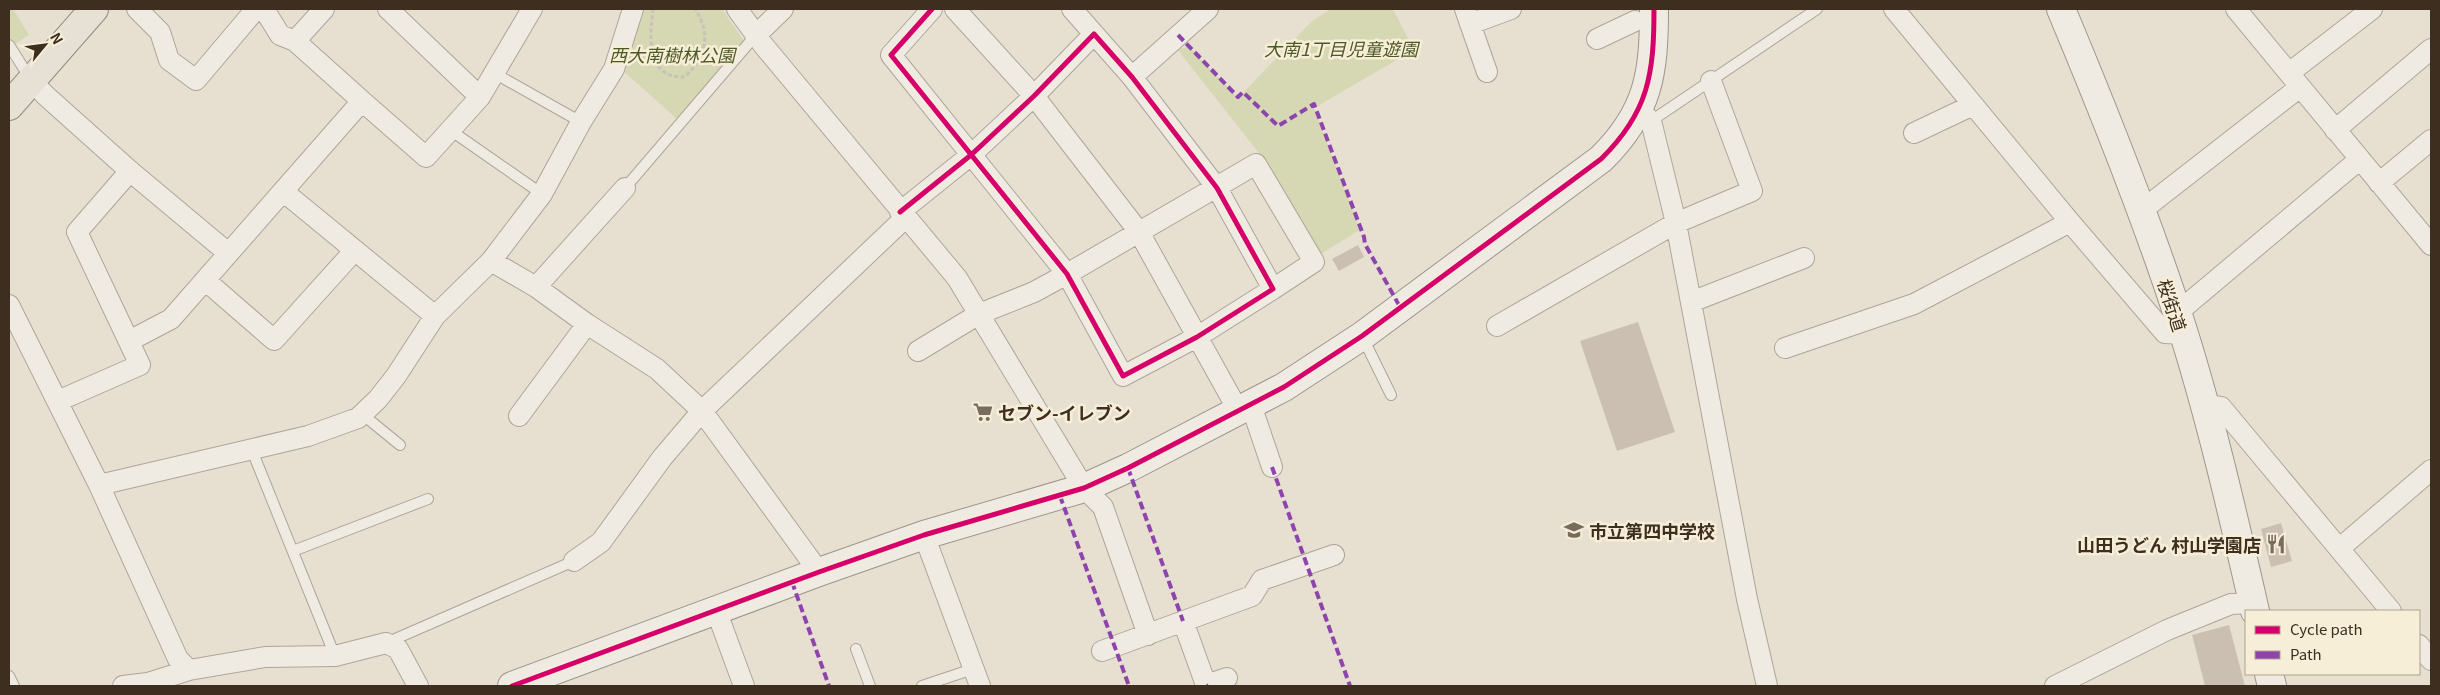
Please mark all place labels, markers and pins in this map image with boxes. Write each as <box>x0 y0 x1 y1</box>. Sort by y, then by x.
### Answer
place label: セブン-イレブン <box>998 399 1131 425</box>
supermarket icon: セブン-イレブン <box>972 401 994 423</box>
place label: 市立第四中学校 <box>1589 517 1715 543</box>
school or university icon: 市立第四中学校 <box>1563 519 1585 541</box>
place label: 山田うどん 村山学園店 <box>2077 531 2261 557</box>
restaurant icon: 山田うどん 村山学園店 <box>2265 533 2287 555</box>

